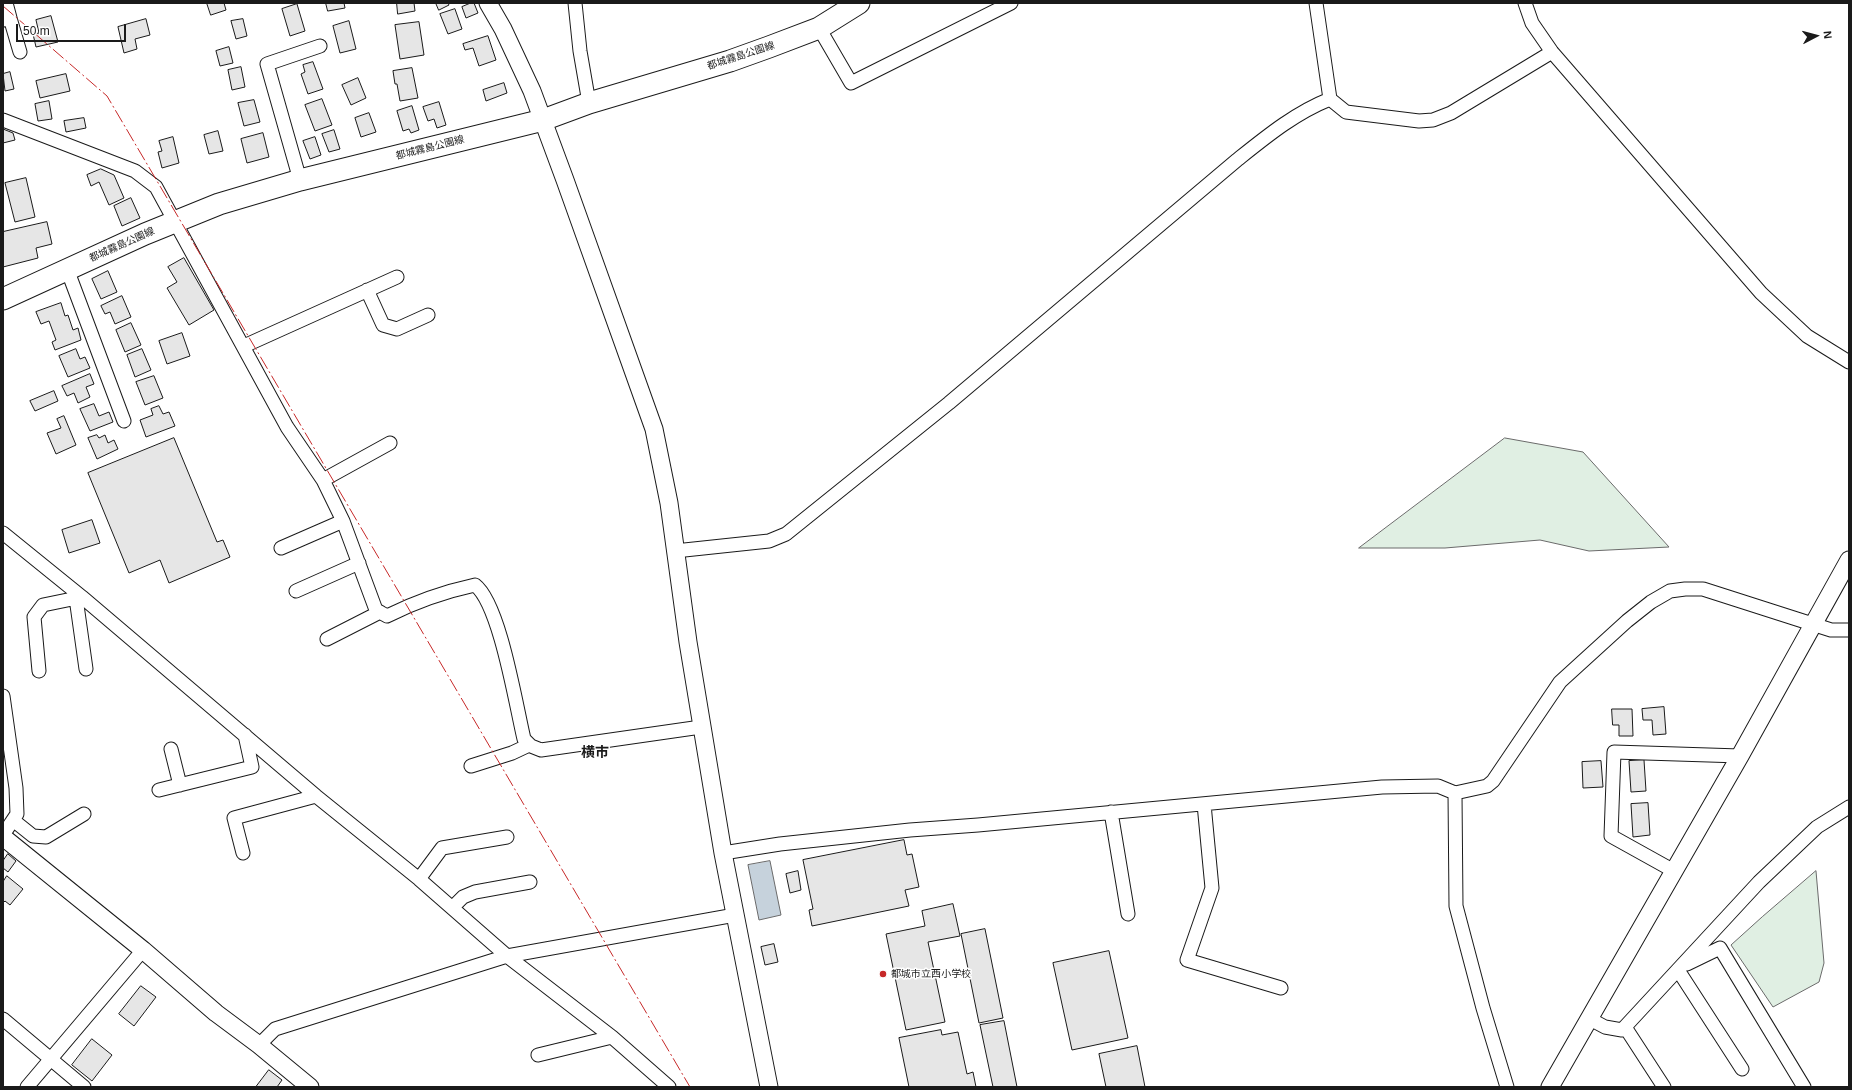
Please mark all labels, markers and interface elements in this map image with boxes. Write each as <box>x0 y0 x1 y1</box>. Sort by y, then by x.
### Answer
scale bar <box>18 16 128 42</box>
north arrow <box>1796 16 1836 56</box>
text: 50 m <box>23 24 50 38</box>
text: N <box>1822 30 1834 39</box>
street label: 都城霧島公園線 <box>706 39 776 73</box>
street label: 都城霧島公園線 <box>395 134 465 162</box>
street label: 都城霧島公園線 <box>88 225 156 265</box>
district label: 横市 <box>581 745 609 761</box>
place label: 都城市立西小学校 <box>891 968 971 980</box>
marker: 都城市立西小学校 <box>878 969 888 979</box>

